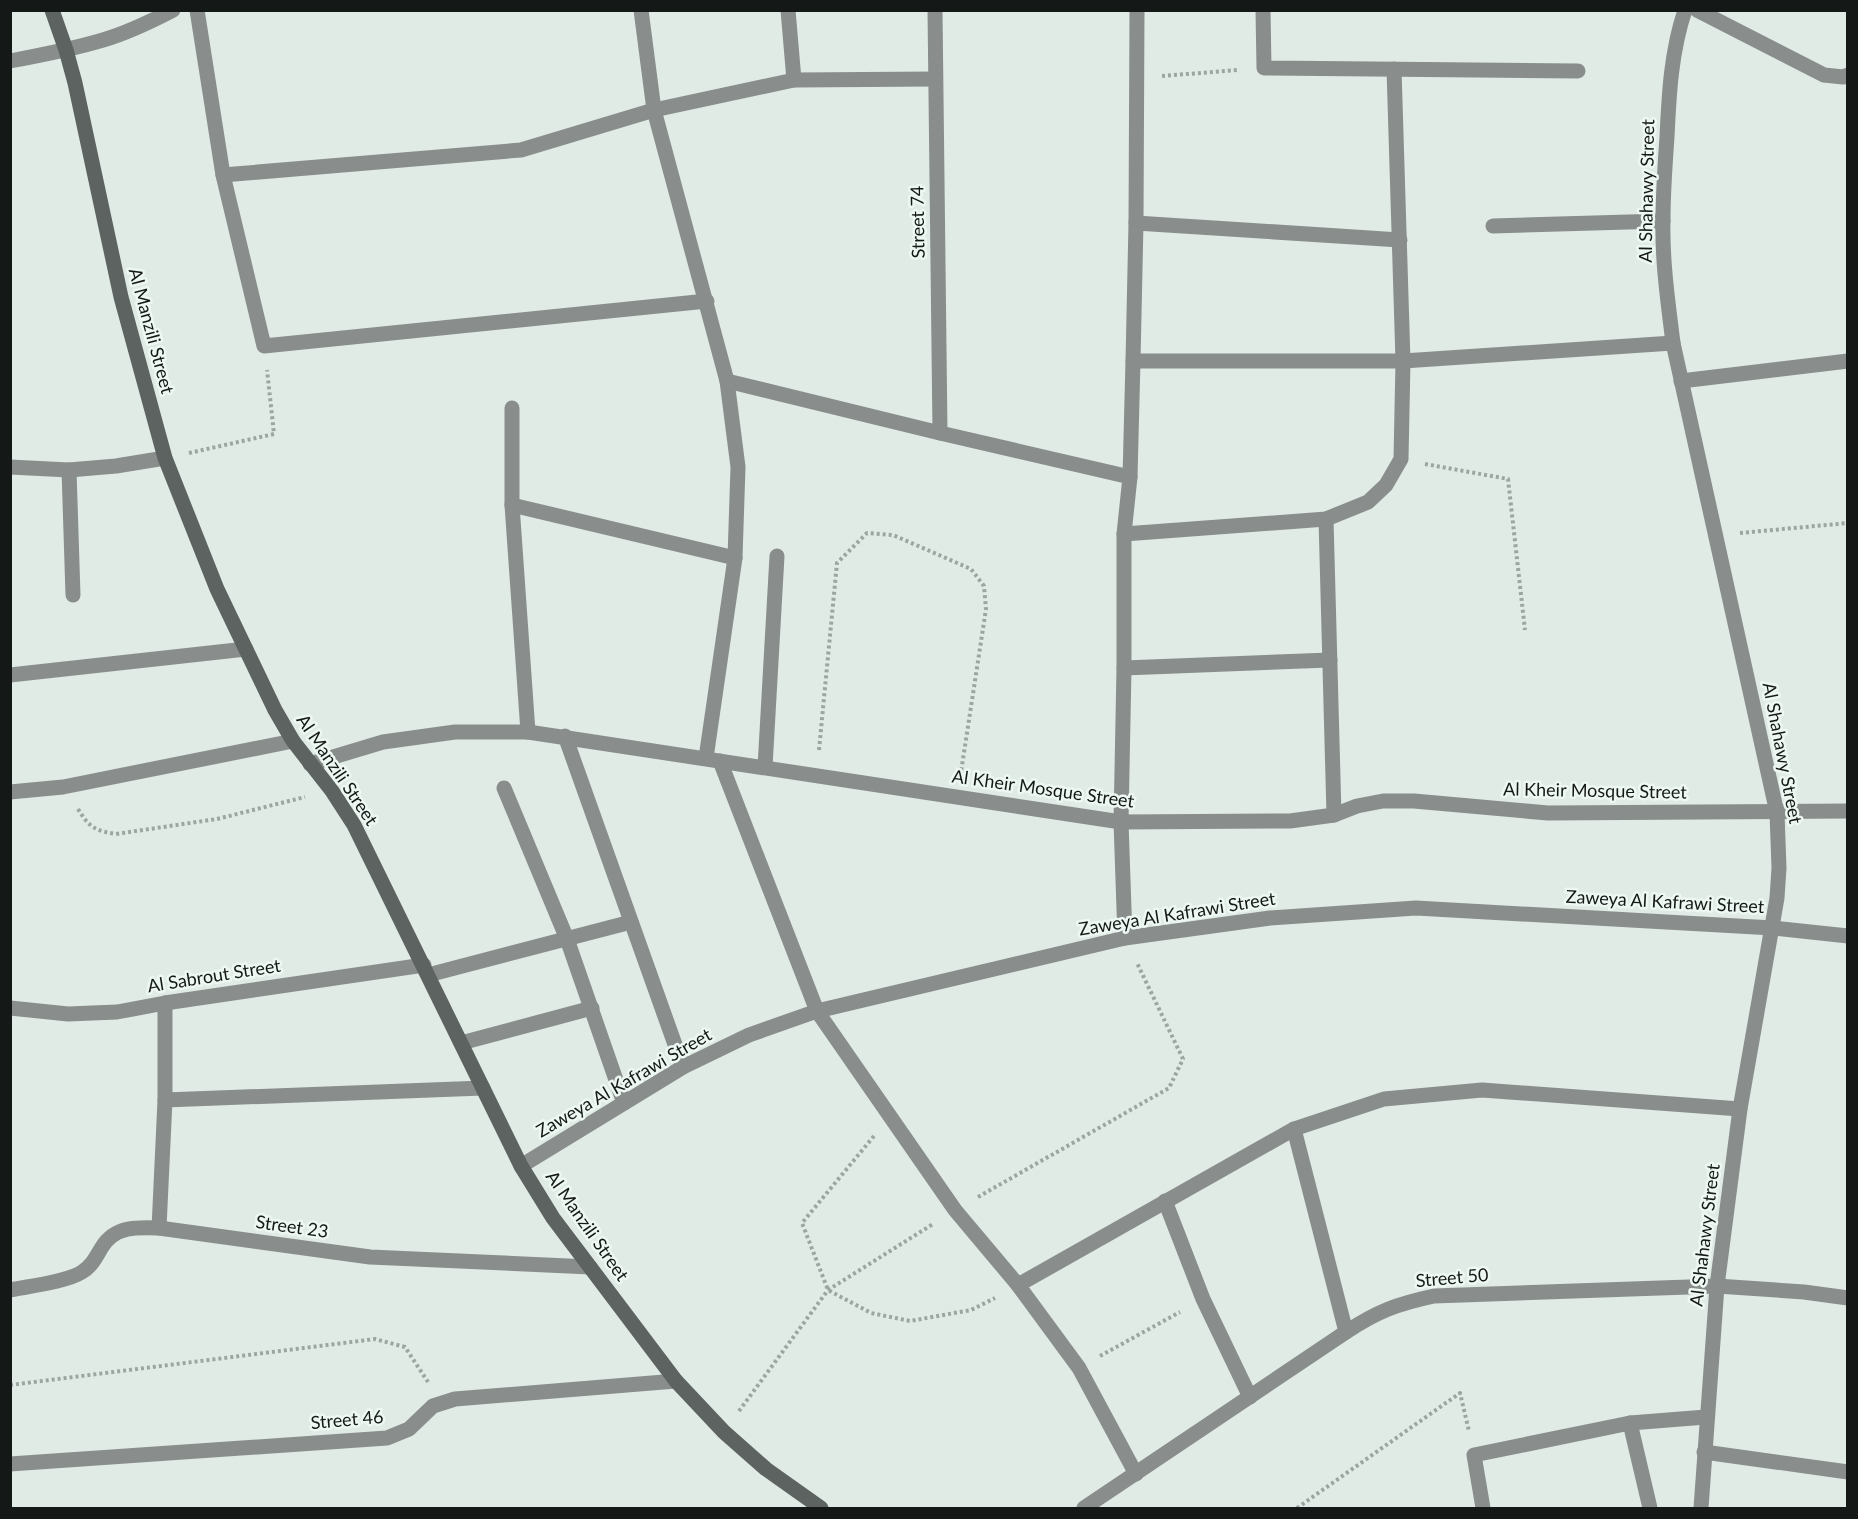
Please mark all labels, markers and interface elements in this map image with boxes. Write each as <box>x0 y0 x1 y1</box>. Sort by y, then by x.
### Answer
street label: Al Shahawy Street <box>1634 118 1658 263</box>
street label: Street 74 <box>905 185 929 259</box>
street label: Al Manzili Street <box>125 265 179 397</box>
street label: Al Shahawy Street <box>1758 680 1808 826</box>
street label: Al Manzili Street <box>293 710 383 830</box>
street label: Al Kheir Mosque Street <box>951 764 1136 812</box>
street label: Al Kheir Mosque Street <box>1503 777 1688 803</box>
street label: Zaweya Al Kafrawi Street <box>1565 885 1765 917</box>
street label: Zaweya Al Kafrawi Street <box>1077 887 1277 939</box>
street label: Al Sabrout Street <box>146 954 283 996</box>
street label: Zaweya Al Kafrawi Street <box>532 1023 716 1141</box>
street label: Al Shahawy Street <box>1684 1162 1724 1307</box>
street label: Al Manzili Street <box>542 1166 634 1285</box>
street label: Street 23 <box>255 1210 330 1242</box>
street label: Street 50 <box>1415 1263 1489 1291</box>
street label: Street 46 <box>310 1405 384 1433</box>

